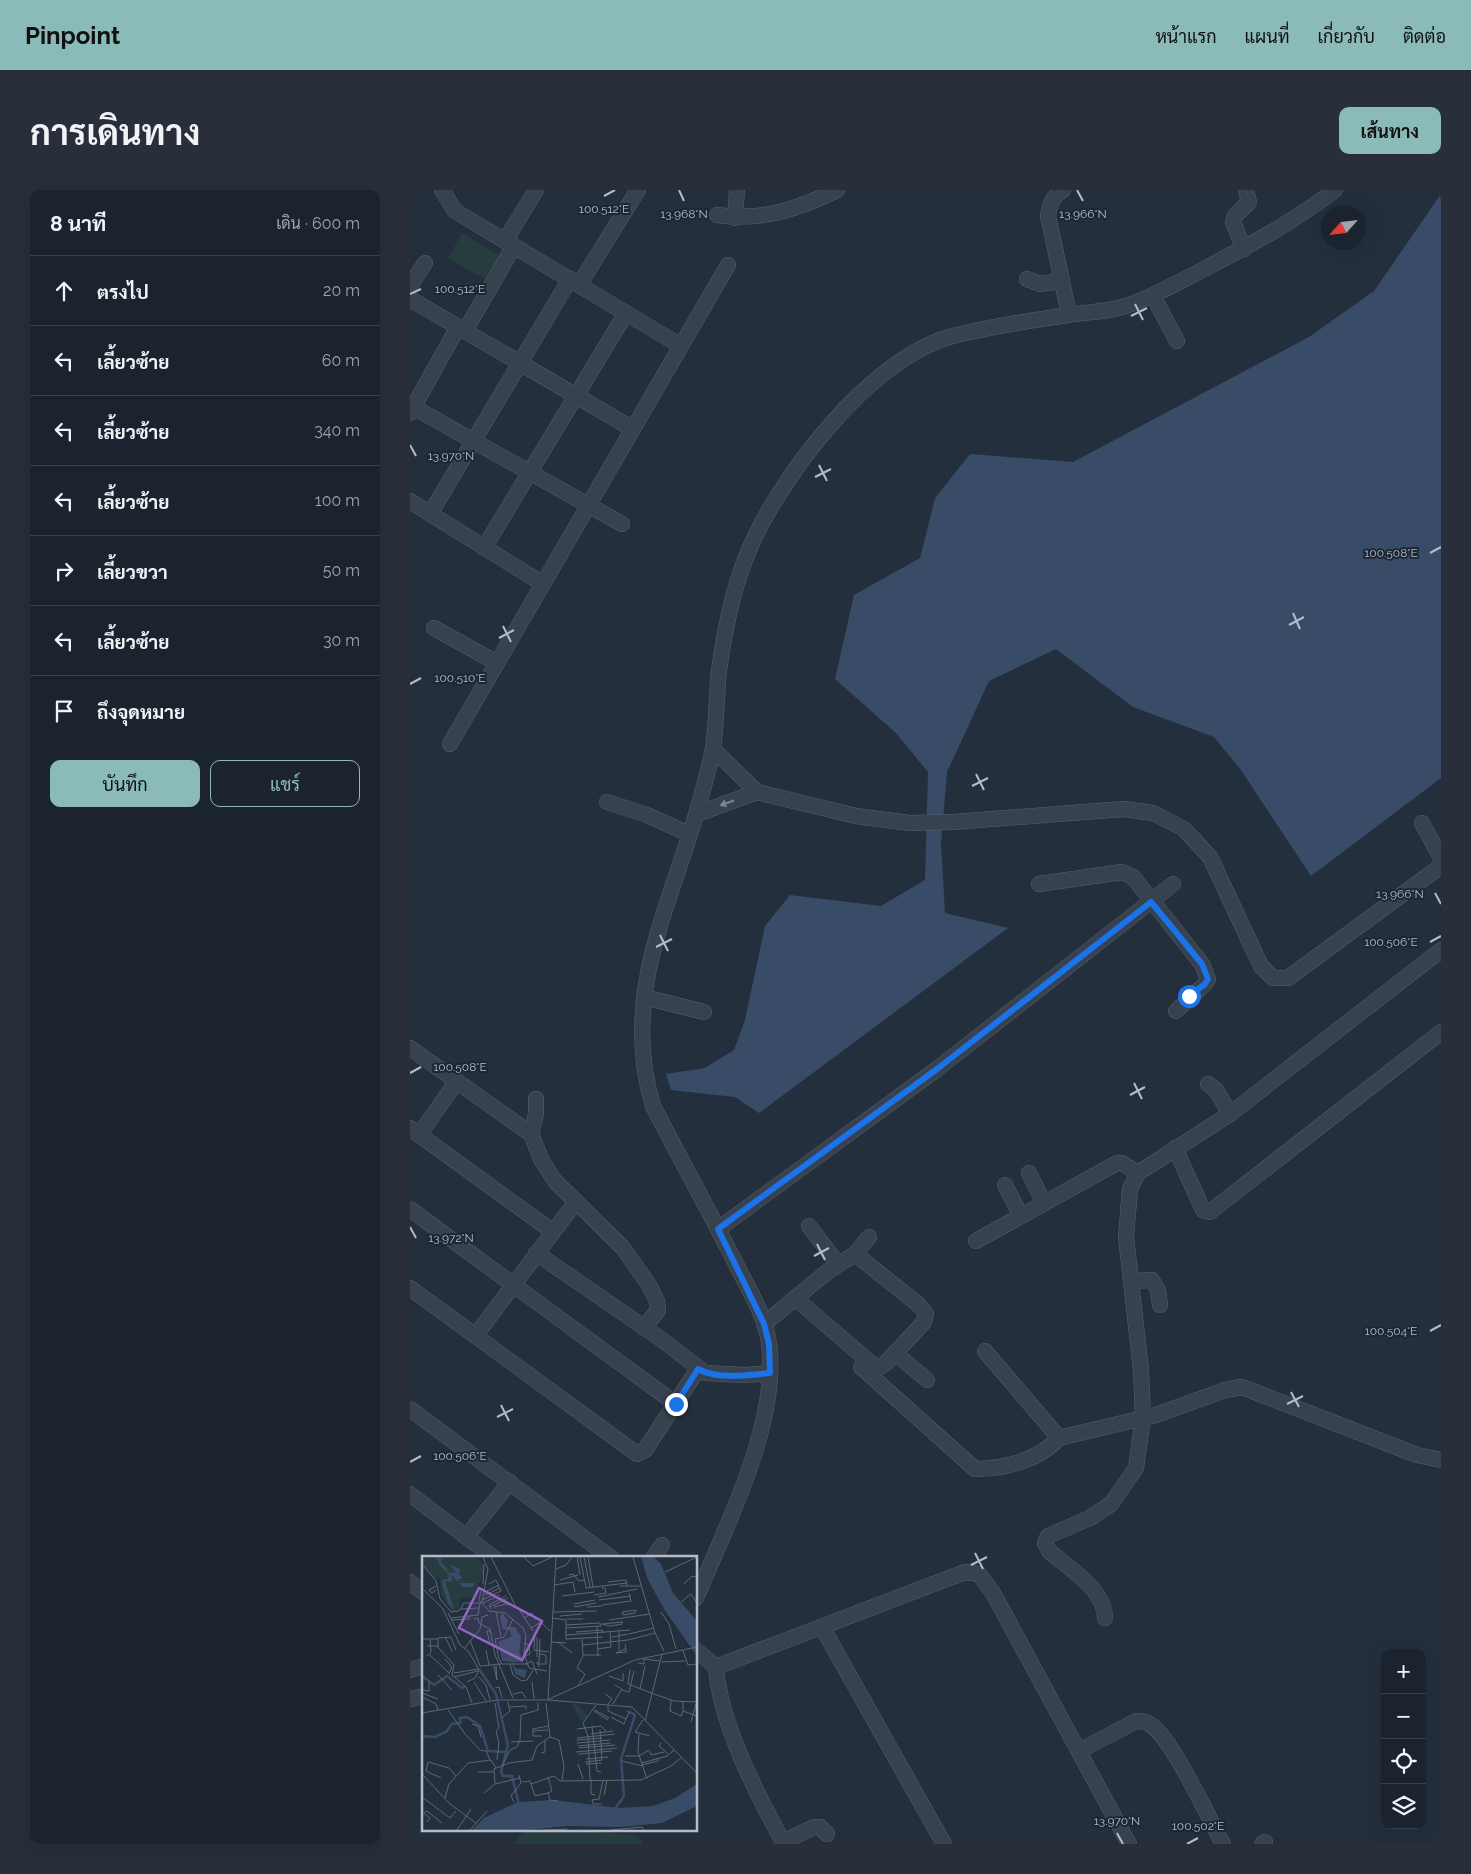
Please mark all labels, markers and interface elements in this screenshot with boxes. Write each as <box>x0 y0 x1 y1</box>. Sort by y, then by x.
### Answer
text: Pinpoint <box>25 21 120 50</box>
text: หน้าแรก <box>1155 26 1217 47</box>
text: แผนที่ <box>1245 26 1289 47</box>
text: เกี่ยวกับ <box>1317 26 1375 47</box>
text: ติดต่อ <box>1403 26 1446 47</box>
button: เส้นทาง <box>1339 107 1441 154</box>
text: การเดินทาง <box>30 112 200 153</box>
text: 100.512°E <box>579 202 629 216</box>
north arrow <box>1321 205 1366 250</box>
text: 13.968°N <box>660 207 708 221</box>
text: 13.966°N <box>1059 207 1107 221</box>
text: 8 นาที <box>50 211 106 236</box>
text: เดิน · 600 m <box>276 214 360 233</box>
icon: ahead <box>50 277 78 305</box>
text: ตรงไป <box>97 281 149 303</box>
text: 20 m <box>323 281 360 300</box>
text: 100.512°E <box>435 282 485 296</box>
icon: left <box>50 347 78 375</box>
text: เลี้ยวซ้าย <box>97 351 169 373</box>
text: 60 m <box>322 351 360 370</box>
icon: left <box>50 417 78 445</box>
text: เลี้ยวซ้าย <box>97 421 169 443</box>
text: 340 m <box>314 421 360 440</box>
text: 13.970°N <box>428 449 474 463</box>
icon: left <box>50 487 78 515</box>
text: เลี้ยวซ้าย <box>97 491 169 513</box>
text: 100 m <box>315 491 360 510</box>
text: 100.508°E <box>1364 546 1418 560</box>
icon: right <box>50 557 78 585</box>
text: เลี้ยวขวา <box>97 561 168 583</box>
text: 50 m <box>323 561 360 580</box>
icon: left <box>50 627 78 655</box>
text: เลี้ยวซ้าย <box>97 631 169 653</box>
text: 30 m <box>323 631 360 650</box>
text: 100.510°E <box>434 671 486 685</box>
icon: arrive <box>50 697 78 725</box>
text: ถึงจุดหมาย <box>97 701 185 723</box>
button: บันทึก <box>50 760 200 807</box>
button: แชร์ <box>210 760 360 807</box>
one-way arrow <box>719 799 734 807</box>
text: 13.966°N <box>1376 887 1424 901</box>
text: 100.506°E <box>1364 935 1418 949</box>
route start <box>1178 985 1201 1008</box>
text: 100.508°E <box>433 1060 487 1074</box>
text: 13.972°N <box>428 1231 474 1245</box>
text: 100.504°E <box>1365 1324 1417 1338</box>
route end <box>665 1393 688 1416</box>
text: 100.506°E <box>433 1449 487 1463</box>
inset map <box>422 1556 698 1832</box>
map controls <box>1381 1649 1426 1829</box>
button: + <box>1381 1649 1426 1694</box>
button: − <box>1381 1694 1426 1739</box>
button: locate <box>1381 1739 1426 1784</box>
button: layers <box>1381 1784 1426 1829</box>
text: 13.970°N <box>1094 1814 1140 1828</box>
text: 100.502°E <box>1172 1819 1224 1833</box>

